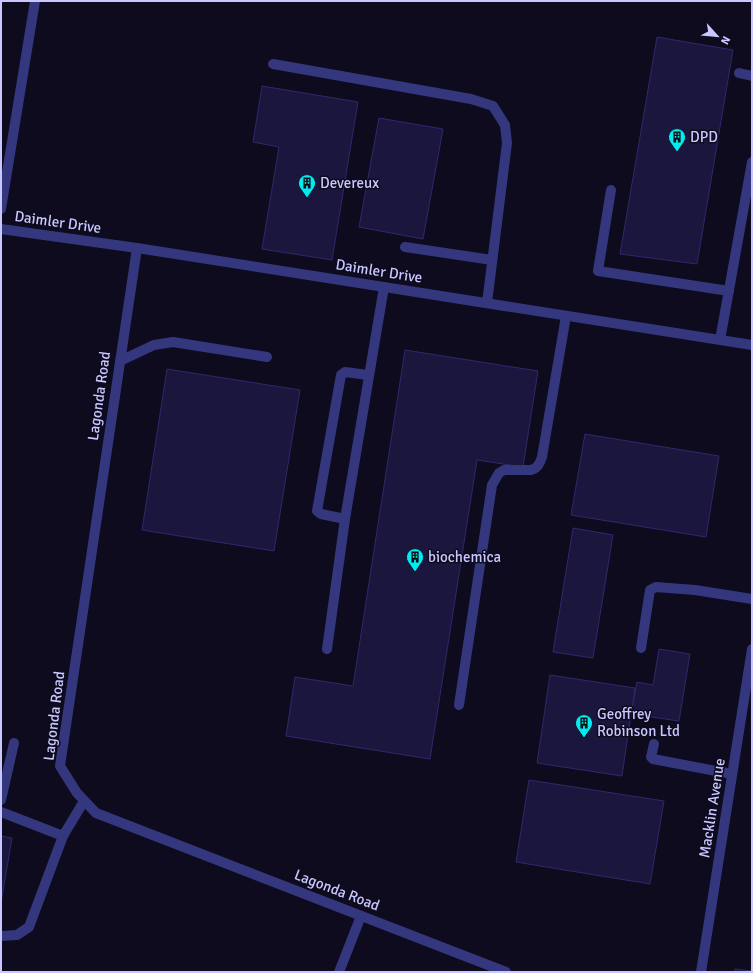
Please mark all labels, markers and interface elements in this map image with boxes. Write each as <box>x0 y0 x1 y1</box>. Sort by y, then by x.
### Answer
north arrow <box>697 16 737 56</box>
text: N <box>718 34 733 47</box>
building icon: DPD <box>667 127 687 152</box>
place label: DPD <box>690 128 718 146</box>
building icon: Devereux <box>297 173 317 198</box>
place label: Devereux <box>320 174 379 192</box>
street label: Daimler Drive <box>13 207 103 237</box>
street label: Daimler Drive <box>334 255 424 287</box>
street label: Lagonda Road <box>84 350 114 442</box>
building icon: biochemica <box>405 547 425 572</box>
place label: biochemica <box>428 548 501 566</box>
street label: Lagonda Road <box>40 670 68 762</box>
place label: Geoffrey Robinson Ltd <box>597 705 680 740</box>
building icon: Geoffrey Robinson Ltd <box>574 713 594 738</box>
street label: Macklin Avenue <box>695 757 729 859</box>
street label: Lagonda Road <box>292 865 382 915</box>

